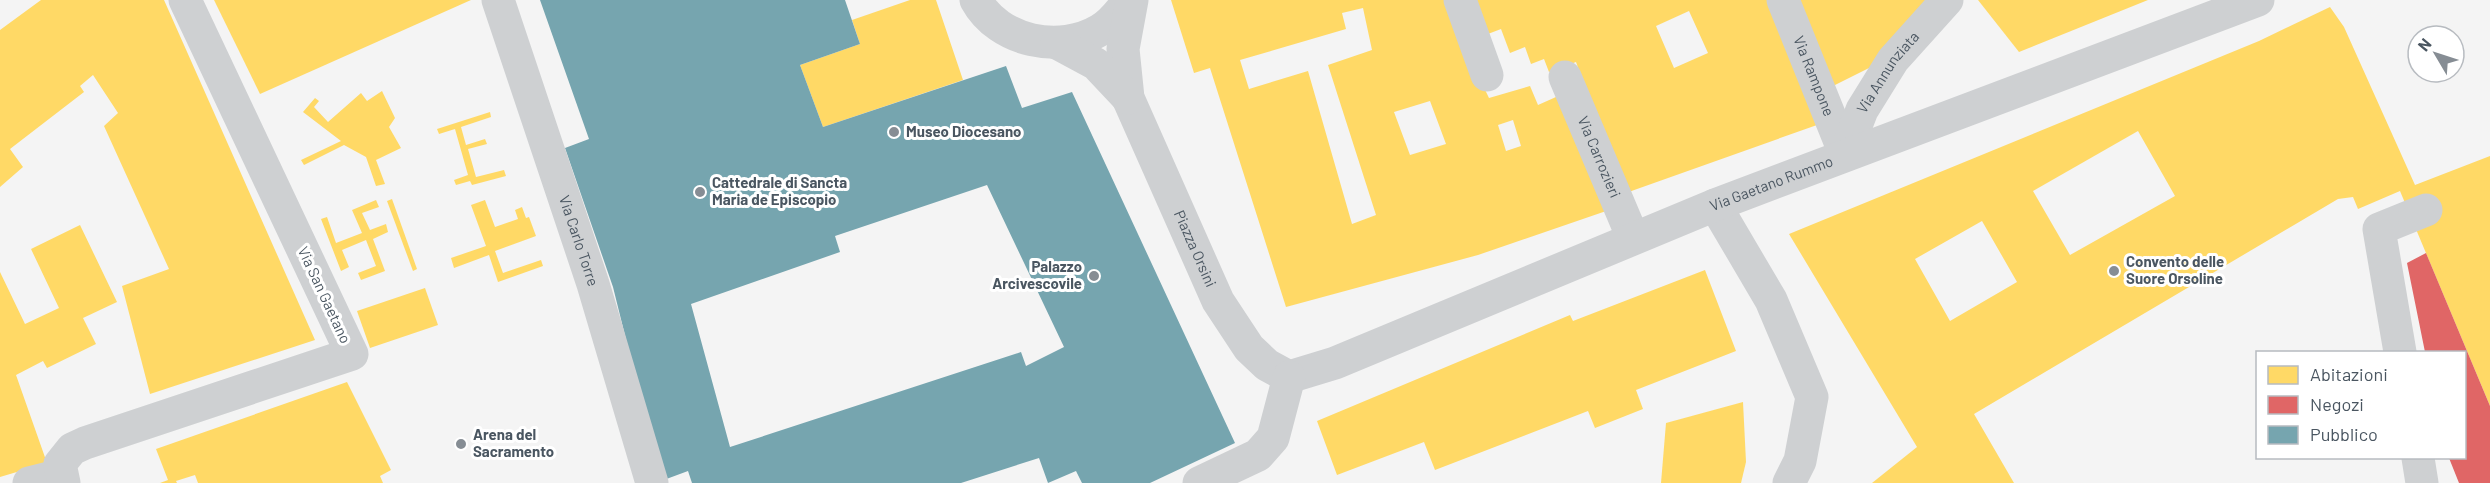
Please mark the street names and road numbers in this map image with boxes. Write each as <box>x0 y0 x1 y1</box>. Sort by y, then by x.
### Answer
street label: Via Annunziata <box>1852 27 1922 116</box>
street label: Via Rampone <box>1790 33 1839 118</box>
street label: Via Carrozieri <box>1575 113 1625 200</box>
street label: Via Gaetano Rummo <box>1707 151 1835 214</box>
street label: Via Carlo Torre <box>556 193 603 288</box>
street label: Piazza Orsini <box>1171 207 1221 290</box>
street label: Via San Gaetano <box>295 243 355 346</box>

